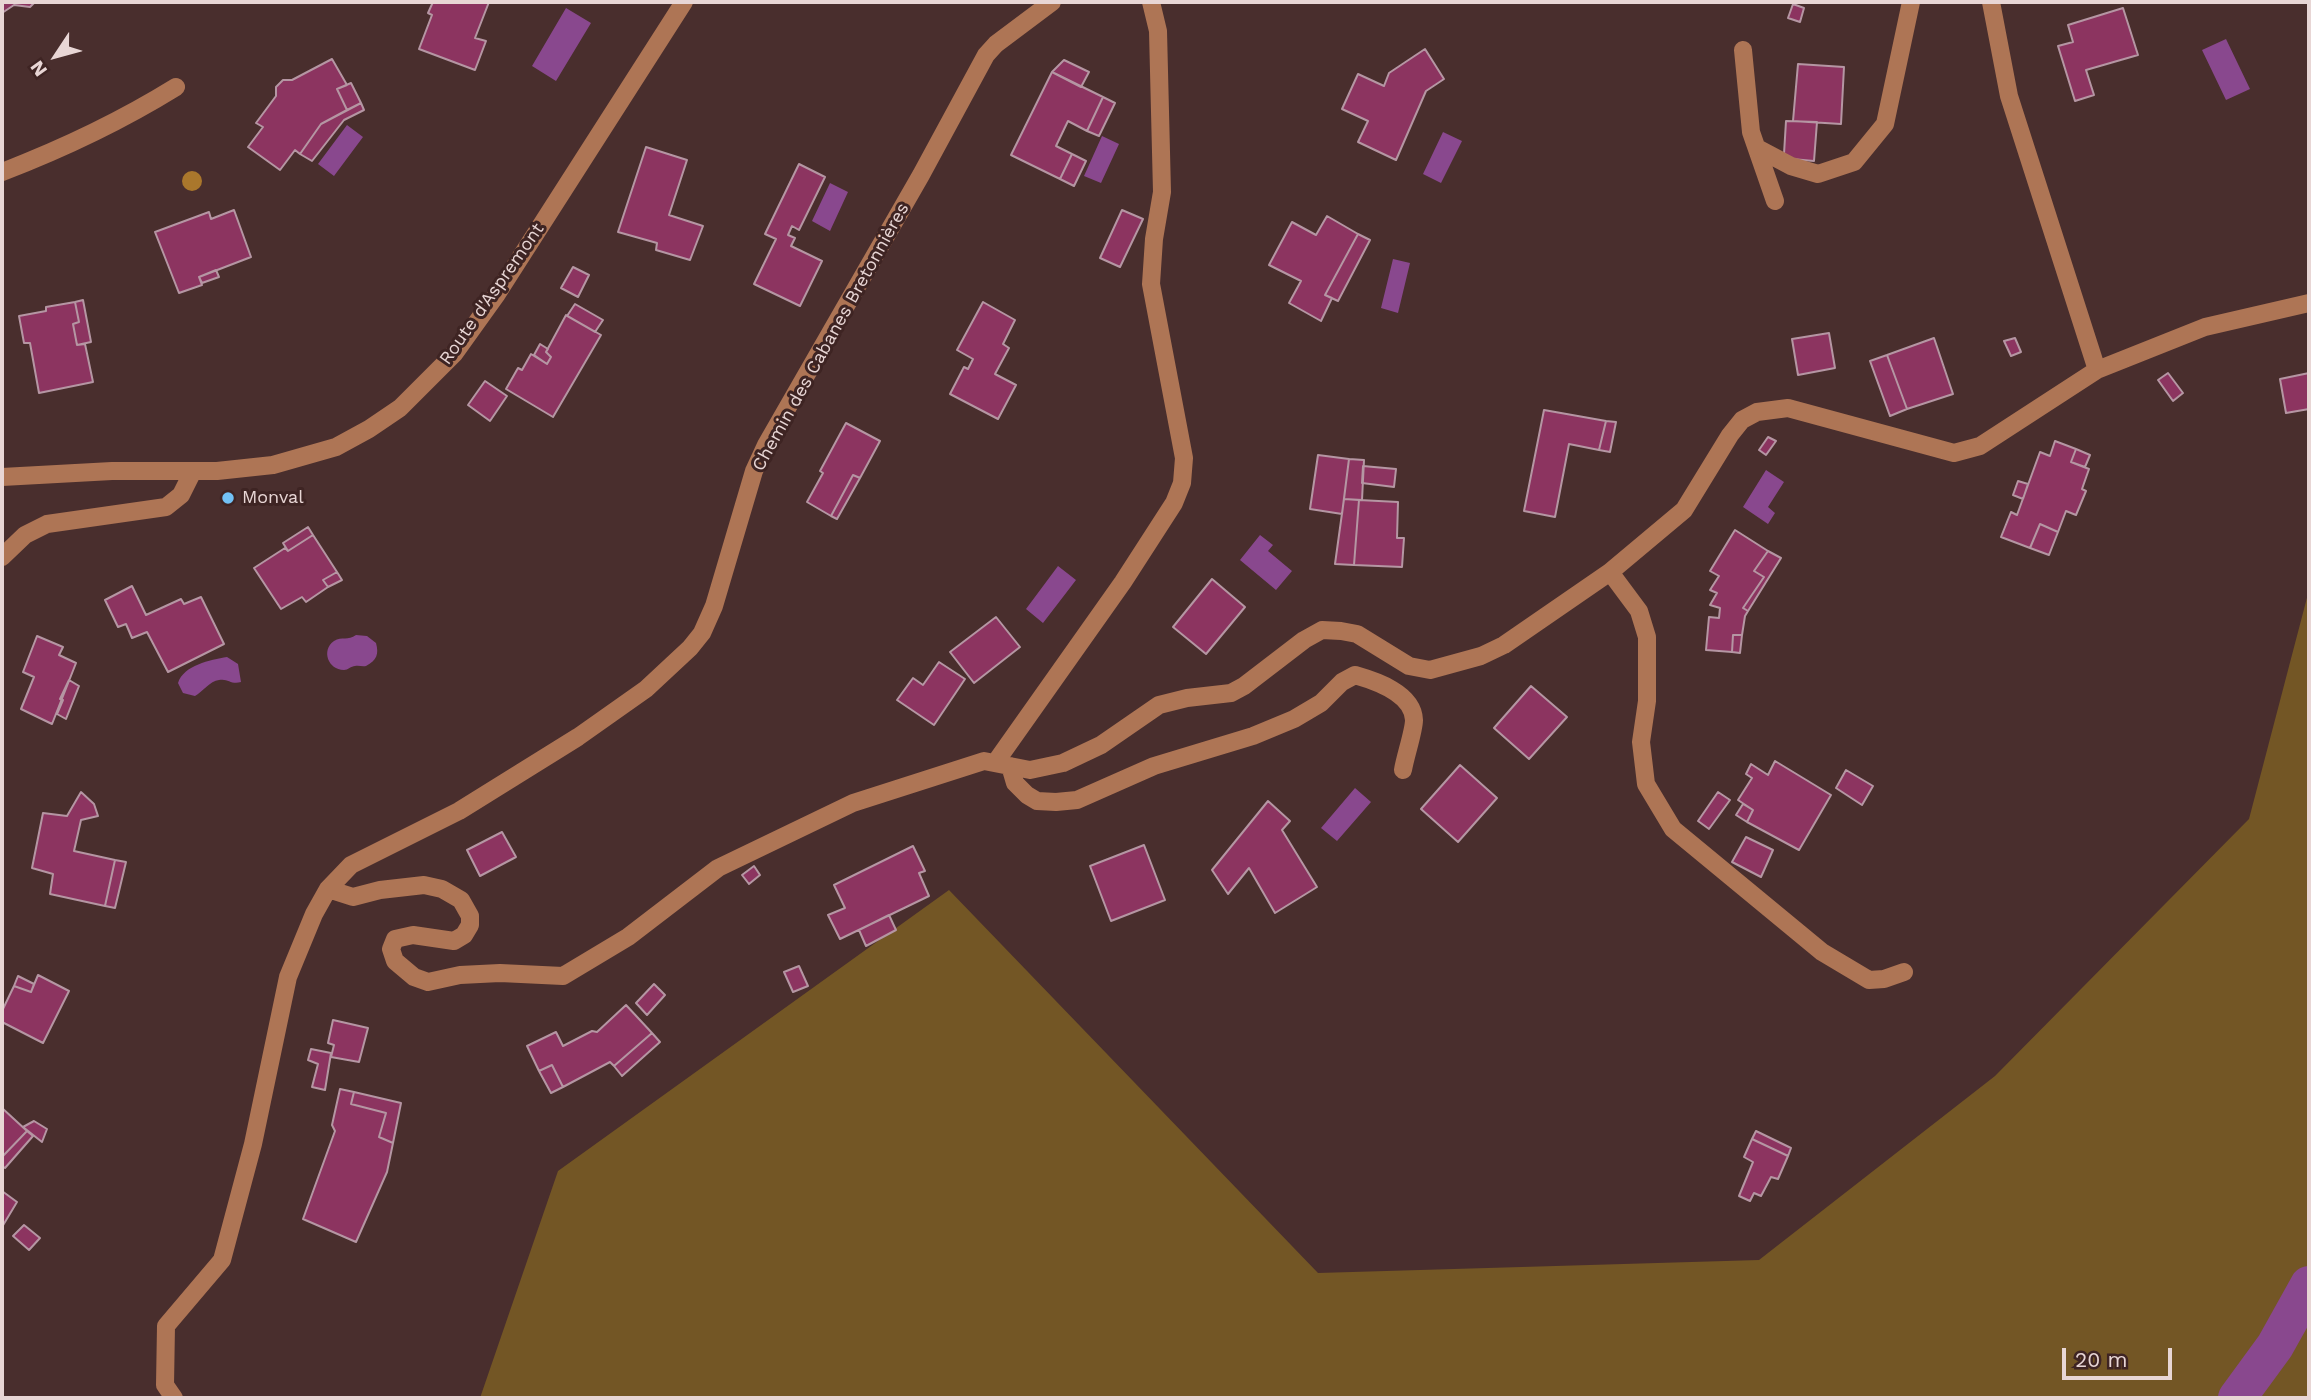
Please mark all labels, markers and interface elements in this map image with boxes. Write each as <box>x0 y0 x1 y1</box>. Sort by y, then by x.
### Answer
north arrow <box>21 21 91 91</box>
text: N <box>25 56 52 81</box>
street label: Chemin des Cabanes Bretonnières <box>748 199 914 475</box>
street label: Route d'Aspremont <box>435 219 549 369</box>
place label: Monval <box>242 487 304 509</box>
marker: Monval <box>220 490 236 506</box>
scale bar <box>2066 1334 2176 1378</box>
text: 20 m <box>2075 1347 2127 1372</box>

